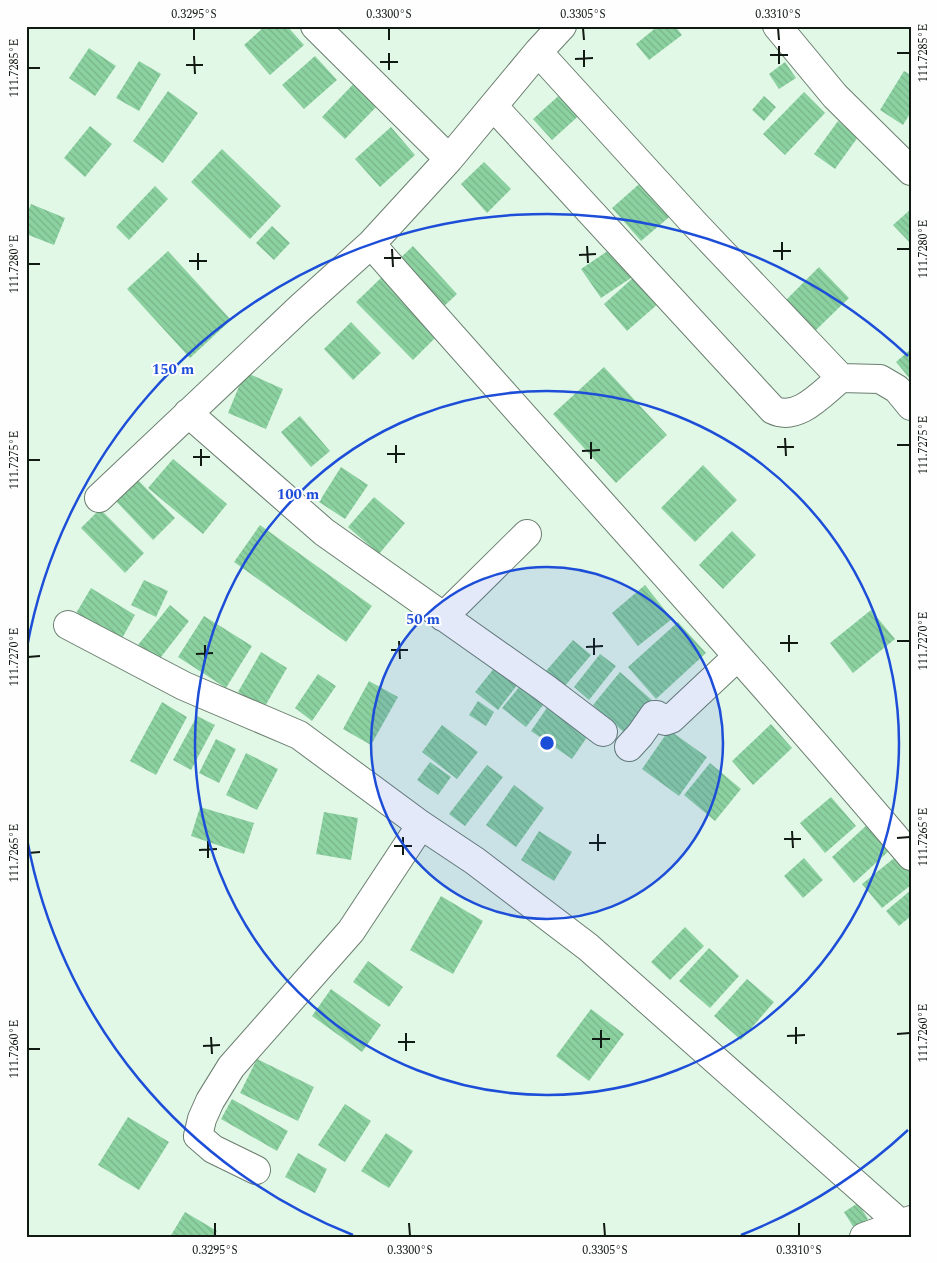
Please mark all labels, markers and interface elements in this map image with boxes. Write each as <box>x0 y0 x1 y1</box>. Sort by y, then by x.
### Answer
text: 0.3295°S <box>171 5 217 24</box>
text: 0.3300°S <box>366 5 412 24</box>
text: 0.3305°S <box>560 5 606 24</box>
text: 0.3310°S <box>755 5 801 24</box>
text: 111.7285°E <box>914 24 933 82</box>
text: 111.7285°E <box>5 39 24 97</box>
text: 111.7280°E <box>914 220 933 278</box>
text: 111.7280°E <box>5 235 24 293</box>
text: 150 m <box>152 358 195 381</box>
text: 111.7275°E <box>914 416 933 474</box>
text: 111.7275°E <box>5 431 24 489</box>
text: 100 m <box>277 483 320 506</box>
text: 50 m <box>406 608 441 631</box>
text: 111.7270°E <box>914 612 933 670</box>
text: 111.7270°E <box>5 628 24 686</box>
centre of rings <box>538 734 556 752</box>
text: 111.7265°E <box>914 808 933 866</box>
text: 111.7265°E <box>5 824 24 882</box>
text: 111.7260°E <box>914 1004 933 1062</box>
text: 111.7260°E <box>5 1020 24 1078</box>
text: 0.3295°S <box>192 1241 238 1260</box>
text: 0.3300°S <box>387 1241 433 1260</box>
text: 0.3305°S <box>582 1241 628 1260</box>
text: 0.3310°S <box>776 1241 822 1260</box>

